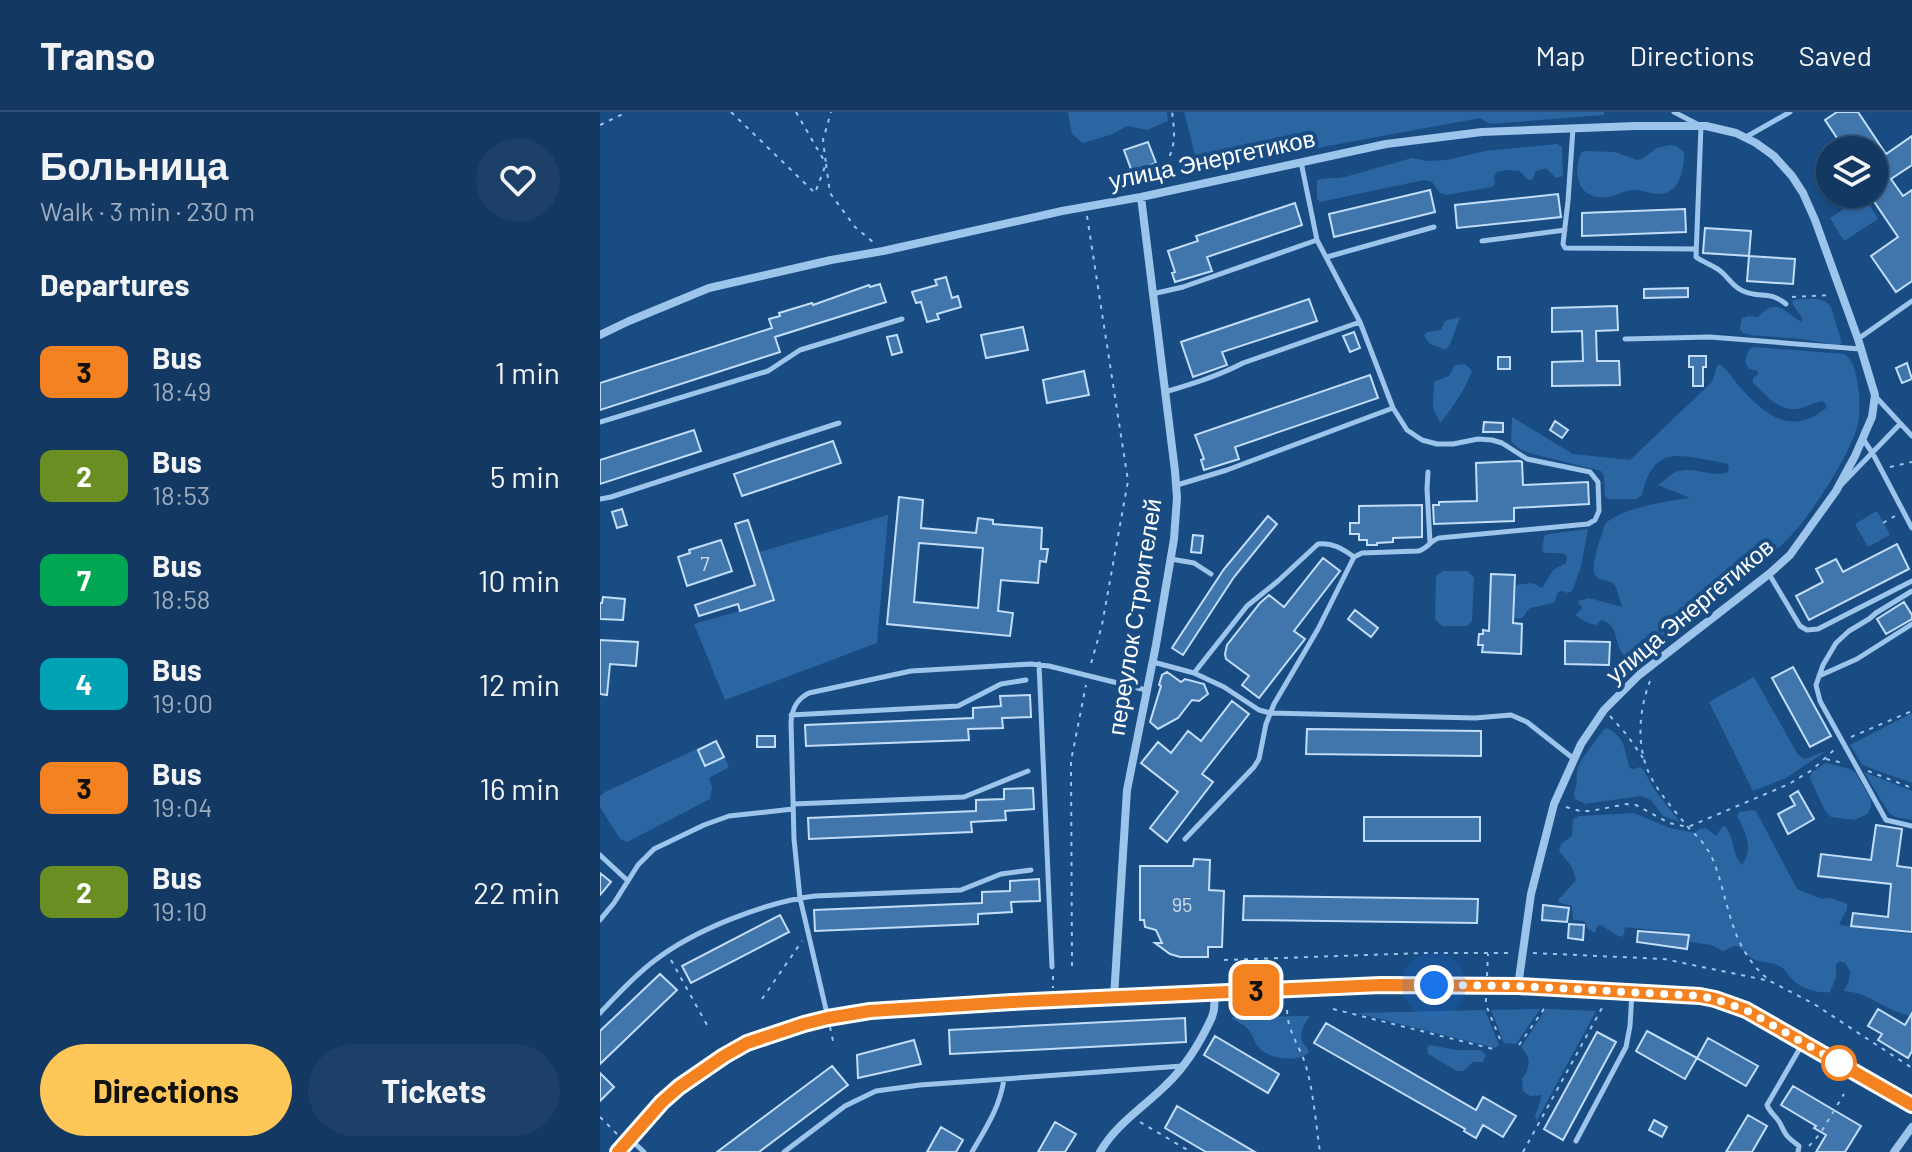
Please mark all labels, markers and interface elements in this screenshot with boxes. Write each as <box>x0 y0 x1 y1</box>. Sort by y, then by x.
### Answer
text: Transo <box>40 32 155 78</box>
text: Map <box>1536 38 1585 72</box>
text: Directions <box>1629 38 1755 72</box>
text: Saved <box>1799 38 1872 72</box>
street label: улица Энергетиков <box>1106 123 1317 195</box>
map controls <box>1816 136 1888 208</box>
button: layers <box>1816 136 1888 208</box>
button: heart <box>476 138 560 222</box>
text: Больница <box>40 142 228 188</box>
text: Walk · 3 min · 230 m <box>40 195 255 226</box>
text: Departures <box>40 266 190 302</box>
text: Bus <box>152 339 202 375</box>
text: 1 min <box>495 354 560 390</box>
text: 3 <box>76 355 92 389</box>
text: 18:49 <box>152 375 211 406</box>
text: Bus <box>152 443 202 479</box>
text: 5 min <box>490 458 560 494</box>
text: 2 <box>76 459 92 493</box>
text: 18:53 <box>152 479 210 510</box>
street label: переулок Строителей <box>1100 496 1167 737</box>
street label: улица Энергетиков <box>1599 531 1779 688</box>
text: Bus <box>152 547 202 583</box>
house number: 7 <box>700 551 710 575</box>
text: 10 min <box>478 562 560 598</box>
text: 7 <box>77 563 91 597</box>
text: 18:58 <box>152 583 210 614</box>
text: Bus <box>152 651 202 687</box>
text: 12 min <box>479 666 560 702</box>
text: 4 <box>76 667 92 701</box>
text: 19:00 <box>152 687 213 718</box>
text: Bus <box>152 755 202 791</box>
text: 16 min <box>479 770 560 806</box>
text: 3 <box>76 771 92 805</box>
text: 19:04 <box>152 791 212 822</box>
text: Bus <box>152 859 202 895</box>
text: 22 min <box>473 874 560 910</box>
text: 2 <box>76 875 92 909</box>
house number: 95 <box>1172 892 1192 916</box>
text: 19:10 <box>152 895 207 926</box>
line badge: 3 <box>1230 964 1282 1016</box>
your location <box>1414 965 1454 1005</box>
text: 3 <box>1248 973 1264 1007</box>
button: Directions <box>40 1044 292 1136</box>
button: Tickets <box>308 1044 560 1136</box>
unlabelled marker <box>1822 1046 1856 1080</box>

